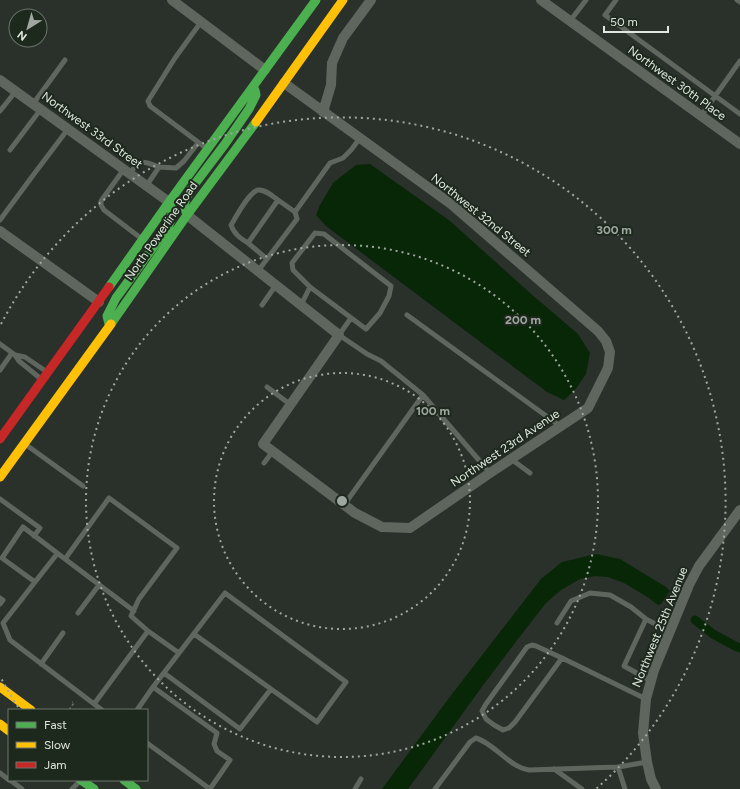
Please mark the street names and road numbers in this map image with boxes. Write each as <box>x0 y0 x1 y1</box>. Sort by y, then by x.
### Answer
street label: Northwest 30th Place <box>625 43 729 123</box>
street label: Northwest 33rd Street <box>39 89 145 172</box>
street label: Northwest 32nd Street <box>428 171 534 260</box>
street label: North Powerline Road <box>122 179 200 283</box>
street label: Northwest 23rd Avenue <box>448 406 562 490</box>
street label: Northwest 25th Avenue <box>629 564 691 689</box>

